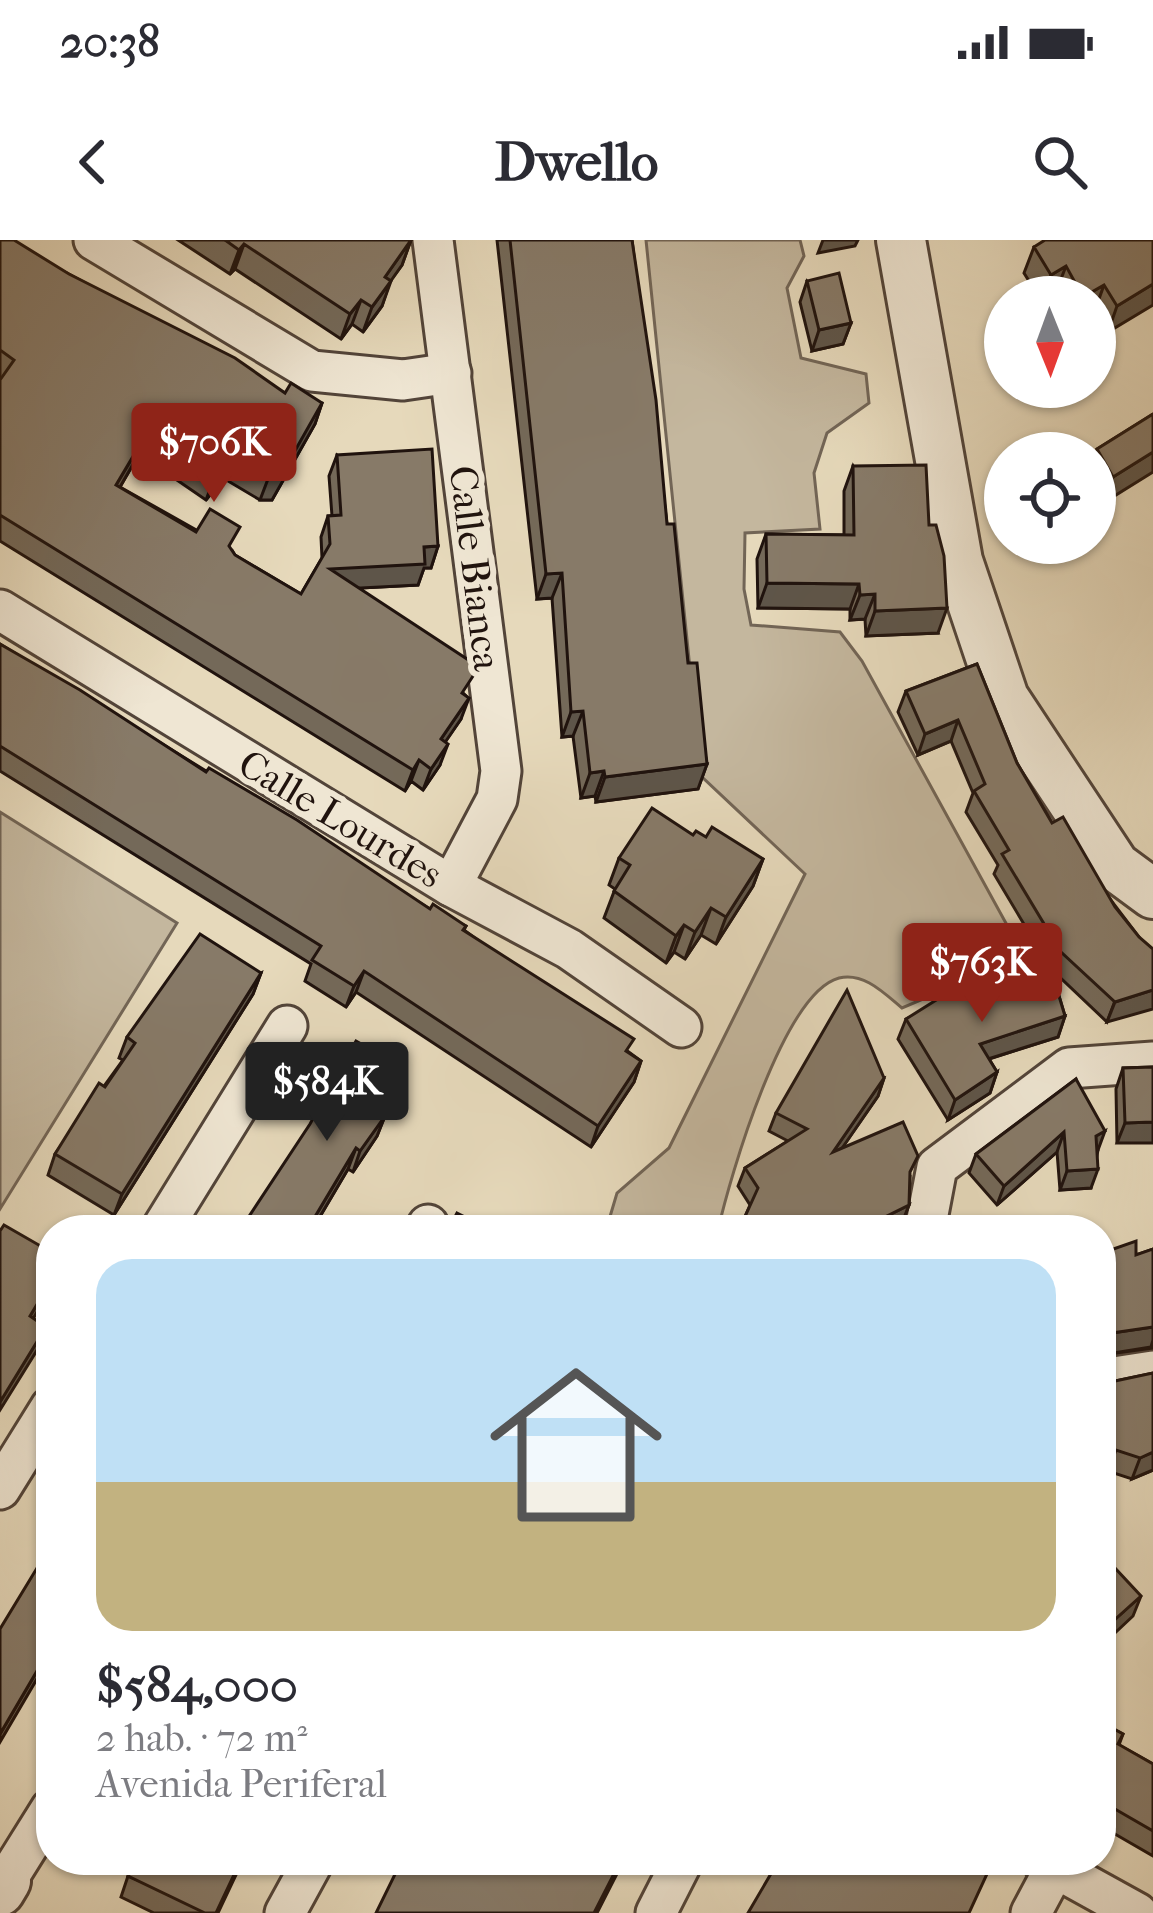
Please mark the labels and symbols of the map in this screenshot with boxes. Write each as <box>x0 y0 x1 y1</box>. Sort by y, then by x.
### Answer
north arrow <box>984 276 1116 408</box>
pin: $706K <box>130 403 298 505</box>
street label: Calle Bianca <box>440 463 510 674</box>
street label: Calle Lourdes <box>230 740 451 898</box>
pin: $763K <box>898 923 1066 1025</box>
pin: $584K <box>243 1042 411 1144</box>

